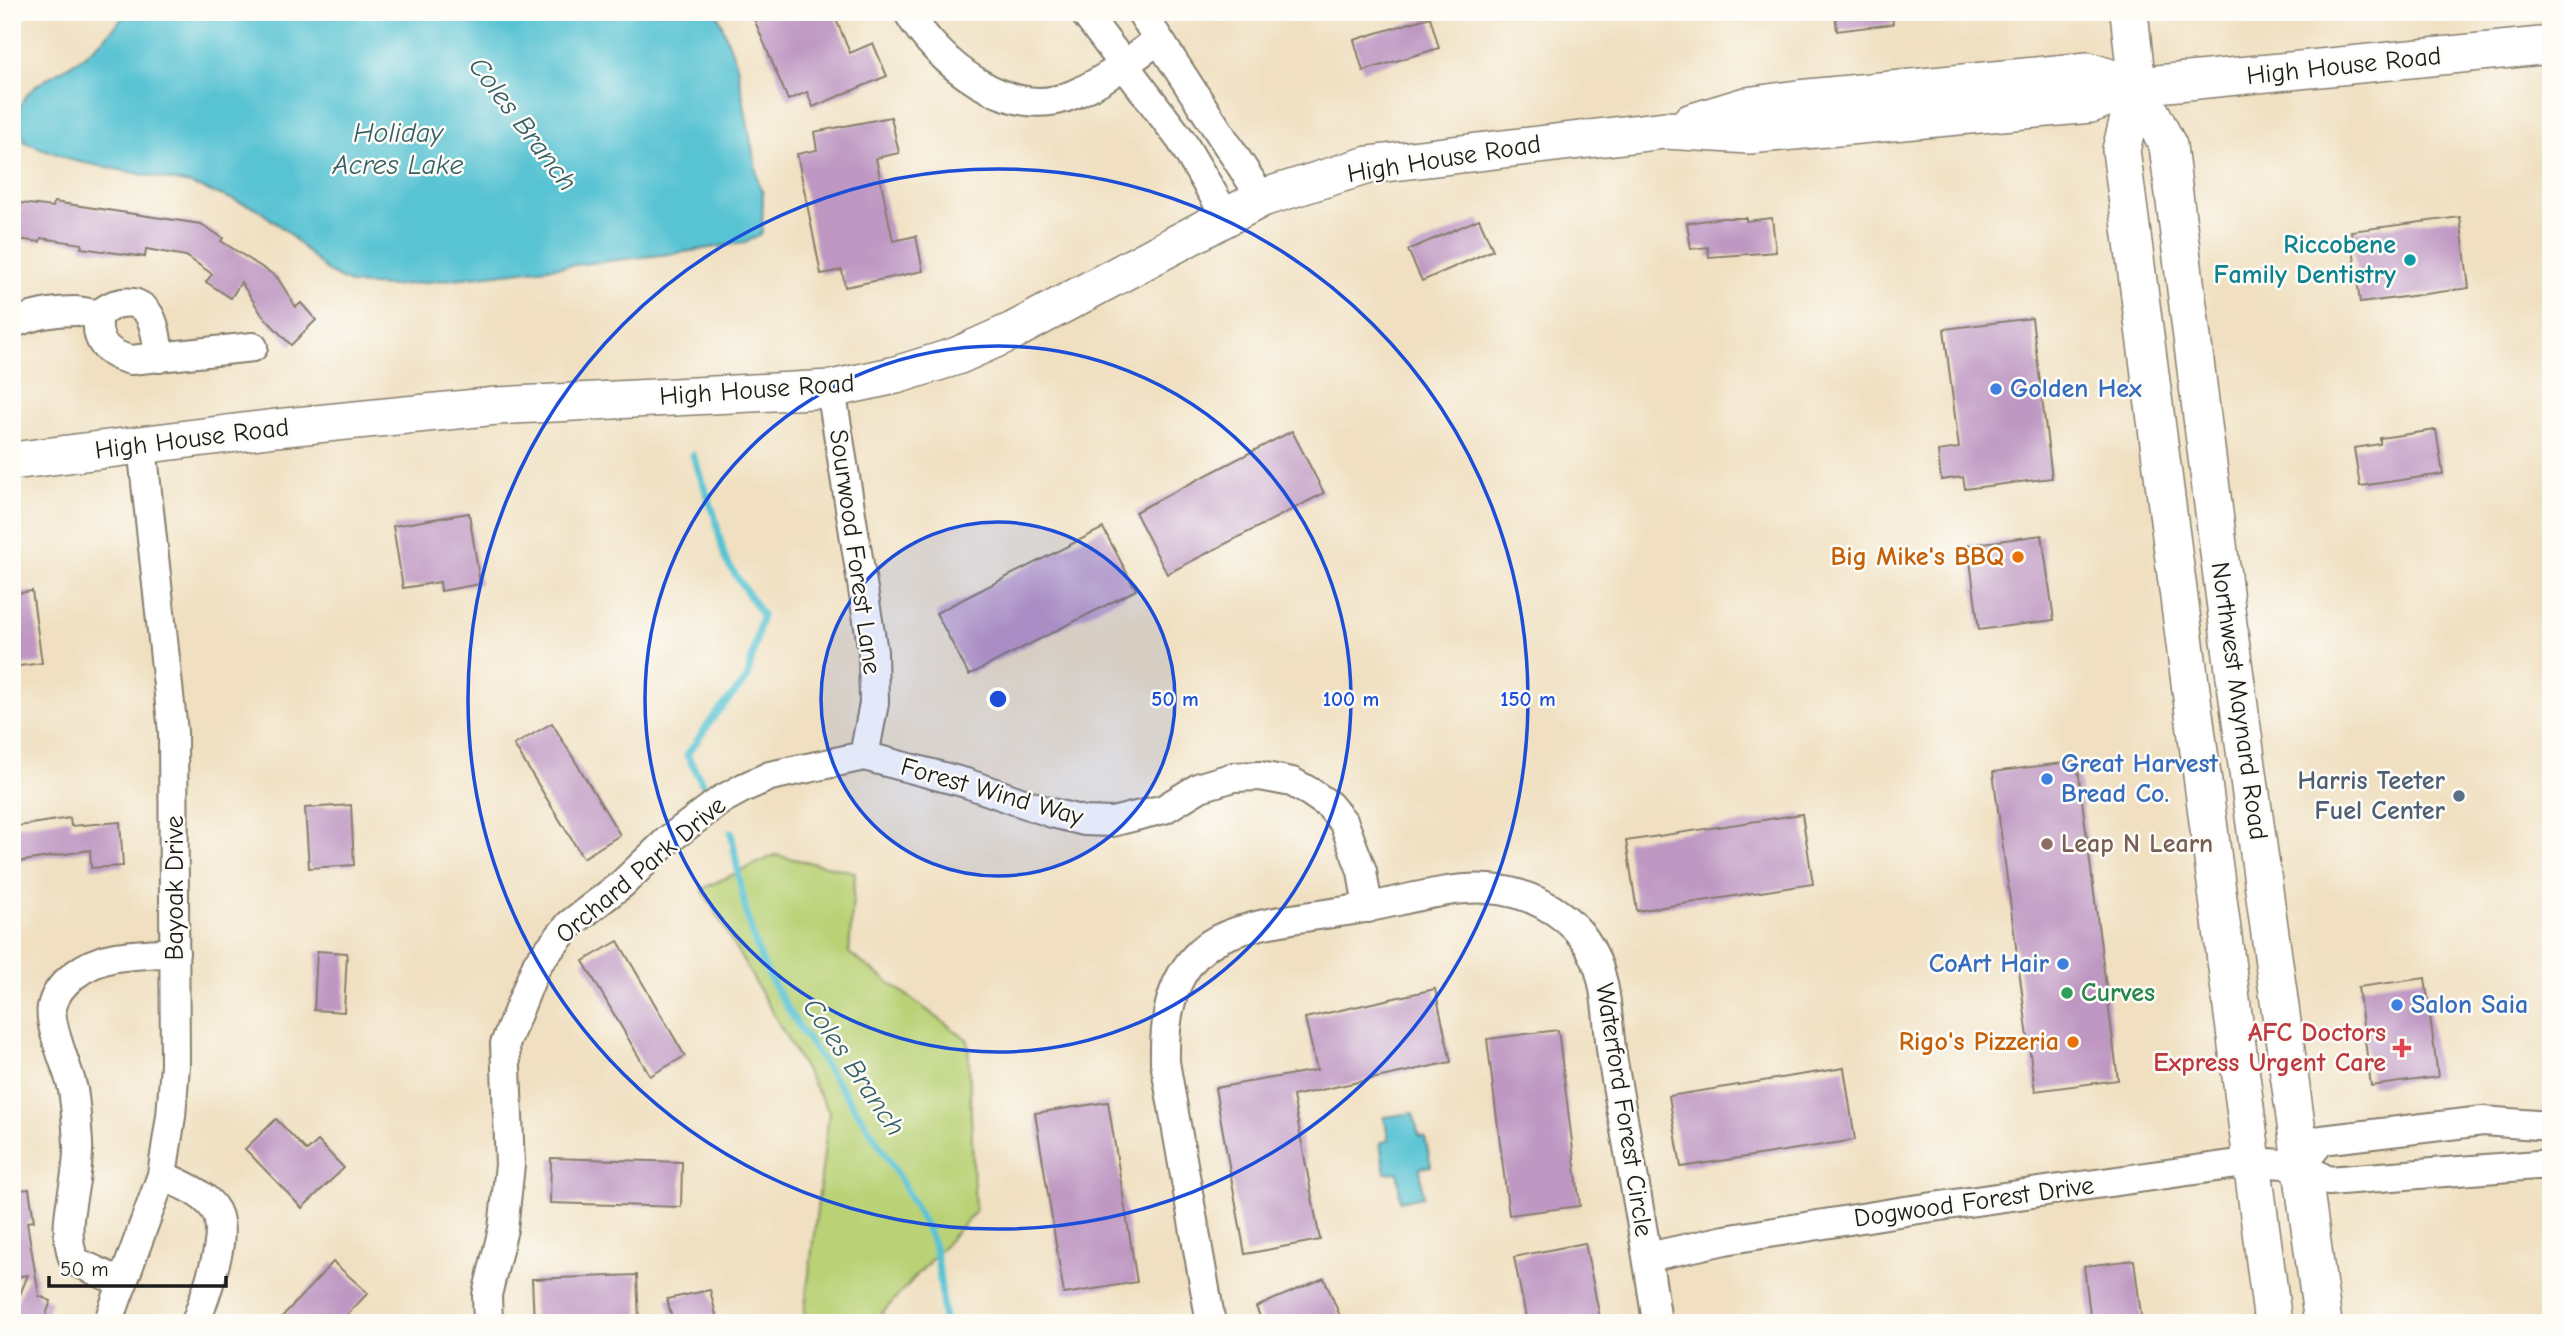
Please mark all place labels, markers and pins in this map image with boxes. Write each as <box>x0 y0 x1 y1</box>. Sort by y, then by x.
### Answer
place label: Riccobene Family Dentistry <box>2213 230 2396 290</box>
marker: Riccobene Family Dentistry <box>2402 252 2418 268</box>
place label: Golden Hex <box>2010 374 2142 404</box>
marker: Golden Hex <box>1988 381 2004 397</box>
place label: Big Mike's BBQ <box>1830 542 2004 572</box>
marker: Big Mike's BBQ <box>2010 549 2026 565</box>
centre of rings <box>986 687 1010 711</box>
place label: Great Harvest Bread Co. <box>2061 749 2218 809</box>
place label: Harris Teeter Fuel Center <box>2297 766 2446 826</box>
marker: Great Harvest Bread Co. <box>2039 771 2055 787</box>
marker: Harris Teeter Fuel Center <box>2451 788 2467 804</box>
place label: Leap N Learn <box>2061 829 2213 859</box>
marker: Leap N Learn <box>2039 836 2055 852</box>
place label: CoArt Hair <box>1929 949 2050 979</box>
marker: CoArt Hair <box>2055 956 2071 972</box>
place label: Curves <box>2081 978 2155 1008</box>
marker: Curves <box>2059 985 2075 1001</box>
place label: Salon Saia <box>2411 990 2528 1020</box>
marker: Salon Saia <box>2389 997 2405 1013</box>
place label: AFC Doctors Express Urgent Care <box>2153 1018 2386 1078</box>
place label: Rigo's Pizzeria <box>1899 1027 2059 1057</box>
marker: Rigo's Pizzeria <box>2065 1034 2081 1050</box>
marker: AFC Doctors Express Urgent Care <box>2392 1038 2412 1058</box>

